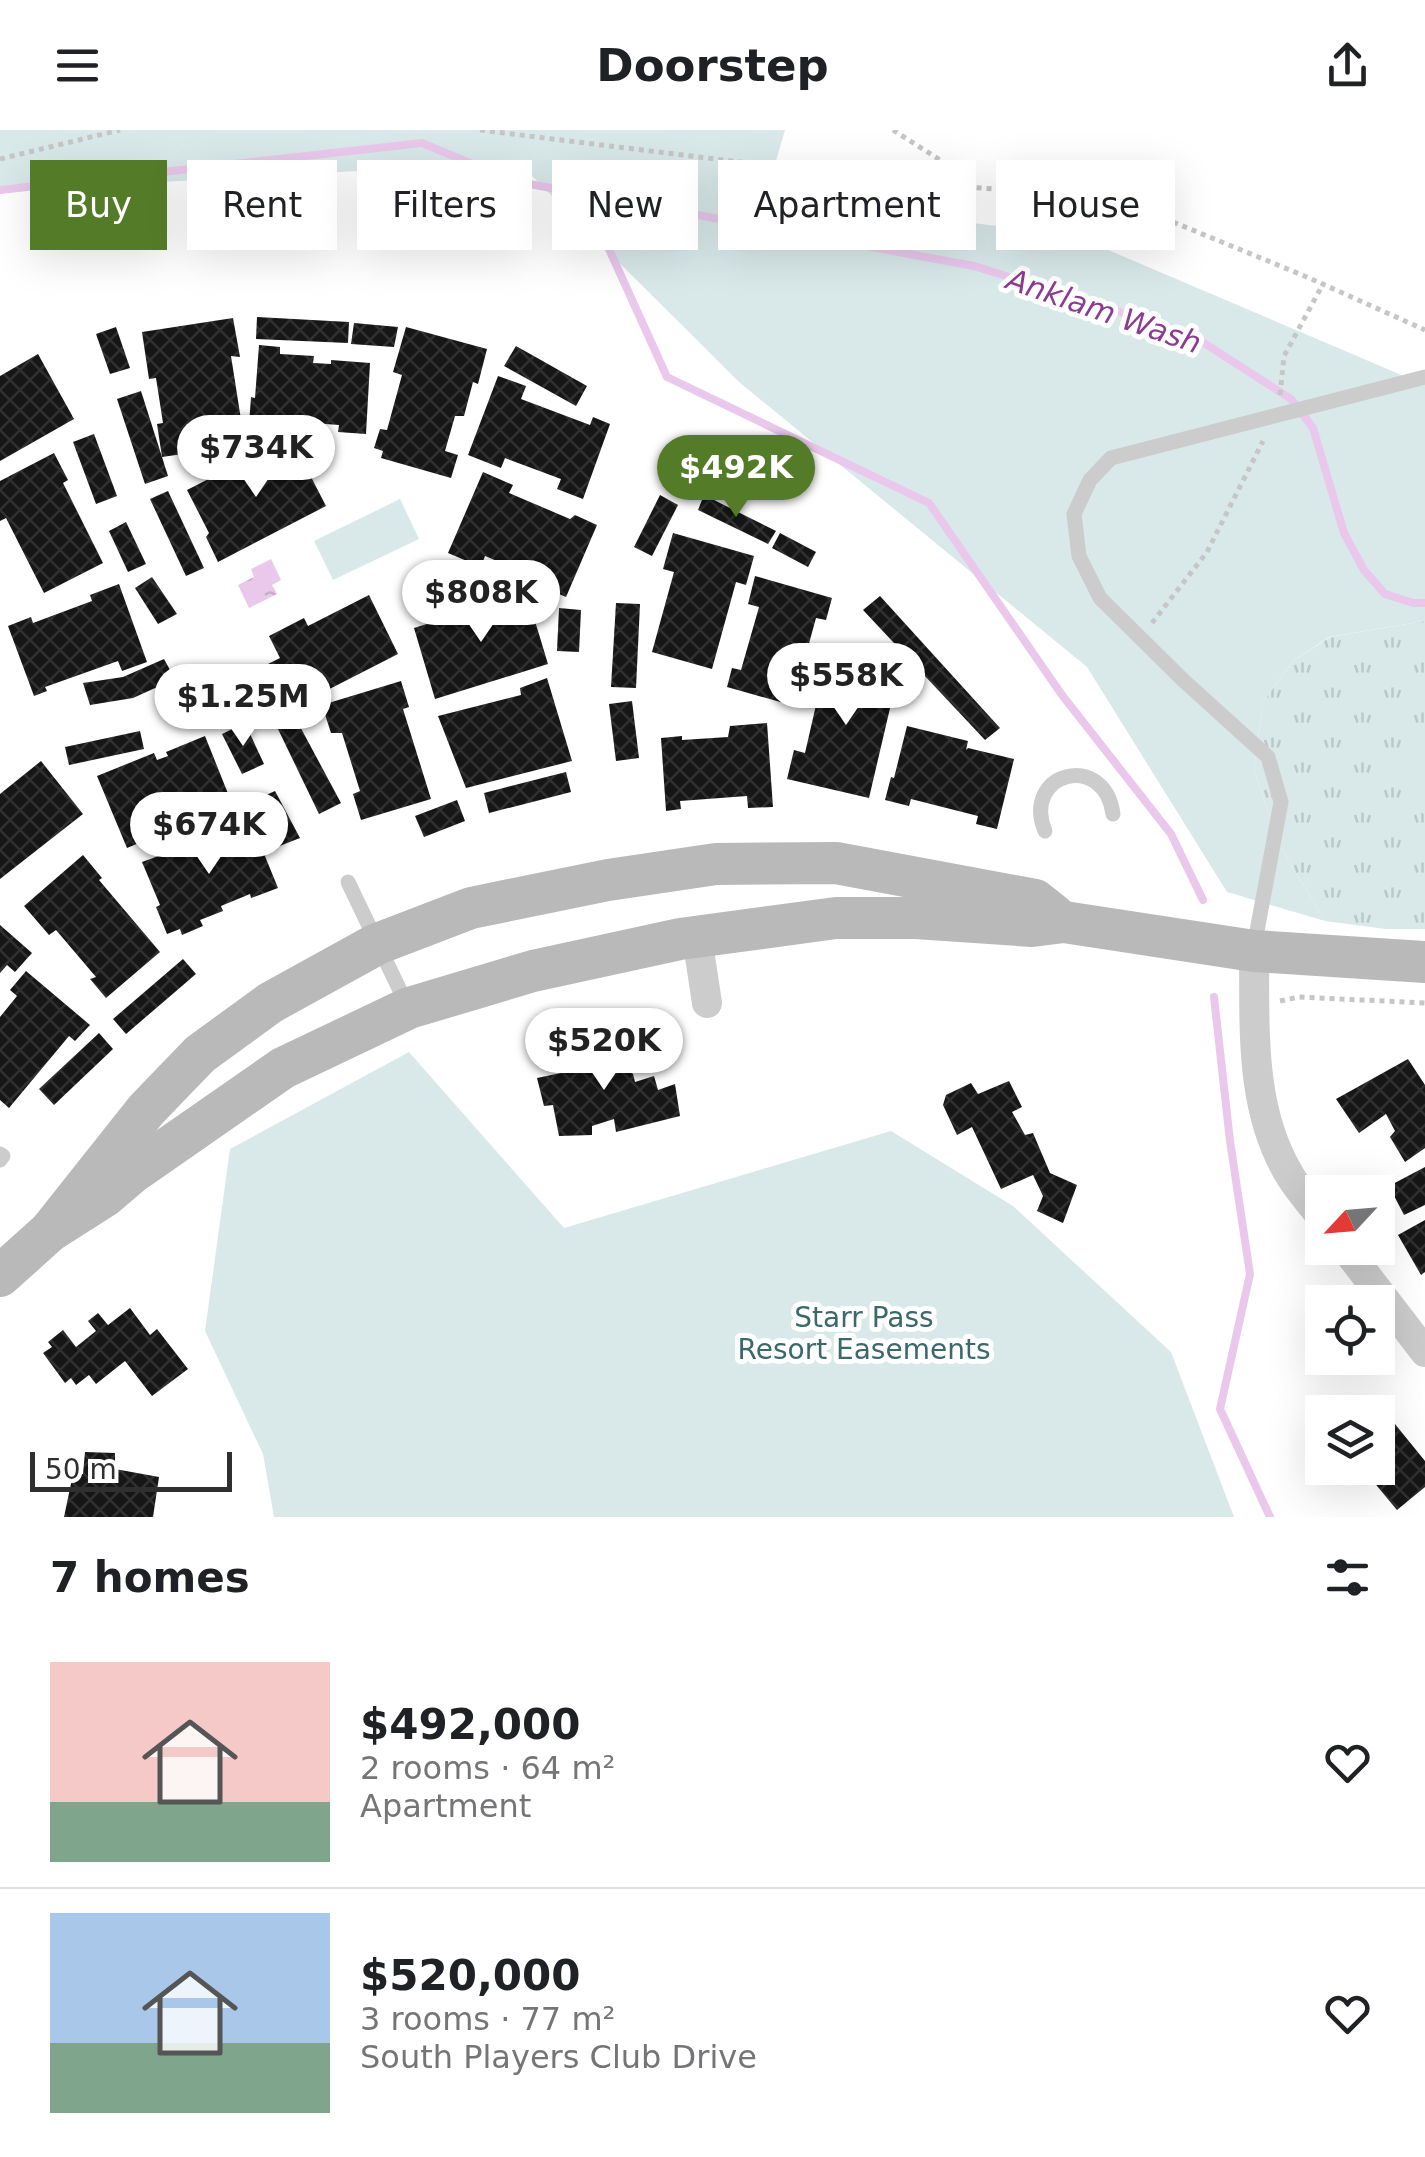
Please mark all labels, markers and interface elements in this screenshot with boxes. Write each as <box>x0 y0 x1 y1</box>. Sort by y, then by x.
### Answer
icon: menu <box>50 38 105 93</box>
icon: share <box>1320 38 1375 93</box>
text: Doorstep <box>596 39 829 92</box>
chip: Buy <box>30 160 167 250</box>
chip: Rent <box>187 160 337 250</box>
chip: Filters <box>357 160 532 250</box>
chip: New <box>552 160 698 250</box>
chip: Apartment <box>718 160 976 250</box>
chip: House <box>996 160 1175 250</box>
water label: Anklam Wash <box>1000 261 1206 361</box>
pin: $734K <box>186 415 326 500</box>
text: $734K <box>199 428 313 466</box>
pin: $492K <box>666 435 806 520</box>
text: $492K <box>679 448 793 486</box>
pin: $808K <box>411 560 551 645</box>
text: $808K <box>424 573 538 611</box>
pin: $558K <box>776 643 916 728</box>
text: $558K <box>789 656 903 694</box>
pin: $1.25M <box>162 664 324 749</box>
text: $1.25M <box>176 677 310 715</box>
pin: $674K <box>139 792 279 877</box>
text: $674K <box>152 805 266 843</box>
pin: $520K <box>534 1008 674 1093</box>
text: $520K <box>547 1021 661 1059</box>
north arrow <box>1305 1175 1395 1265</box>
map controls <box>1305 1175 1395 1485</box>
button: locate <box>1305 1285 1395 1375</box>
park label: Starr Pass Resort Easements <box>737 1301 991 1366</box>
button: layers <box>1305 1395 1395 1485</box>
scale bar <box>30 1447 232 1492</box>
text: 50 m <box>45 1453 117 1486</box>
icon: filters <box>1320 1550 1375 1605</box>
text: 7 homes <box>50 1553 250 1602</box>
text: $492,000 <box>360 1700 581 1749</box>
icon: home <box>130 1702 250 1822</box>
icon: heart <box>1320 1735 1375 1790</box>
text: 2 rooms · 64 m² <box>360 1749 615 1787</box>
text: Apartment <box>360 1787 531 1825</box>
text: $520,000 <box>360 1951 581 2000</box>
icon: home <box>130 1953 250 2073</box>
icon: heart <box>1320 1986 1375 2041</box>
text: 3 rooms · 77 m² <box>360 2000 615 2038</box>
text: South Players Club Drive <box>360 2038 757 2076</box>

